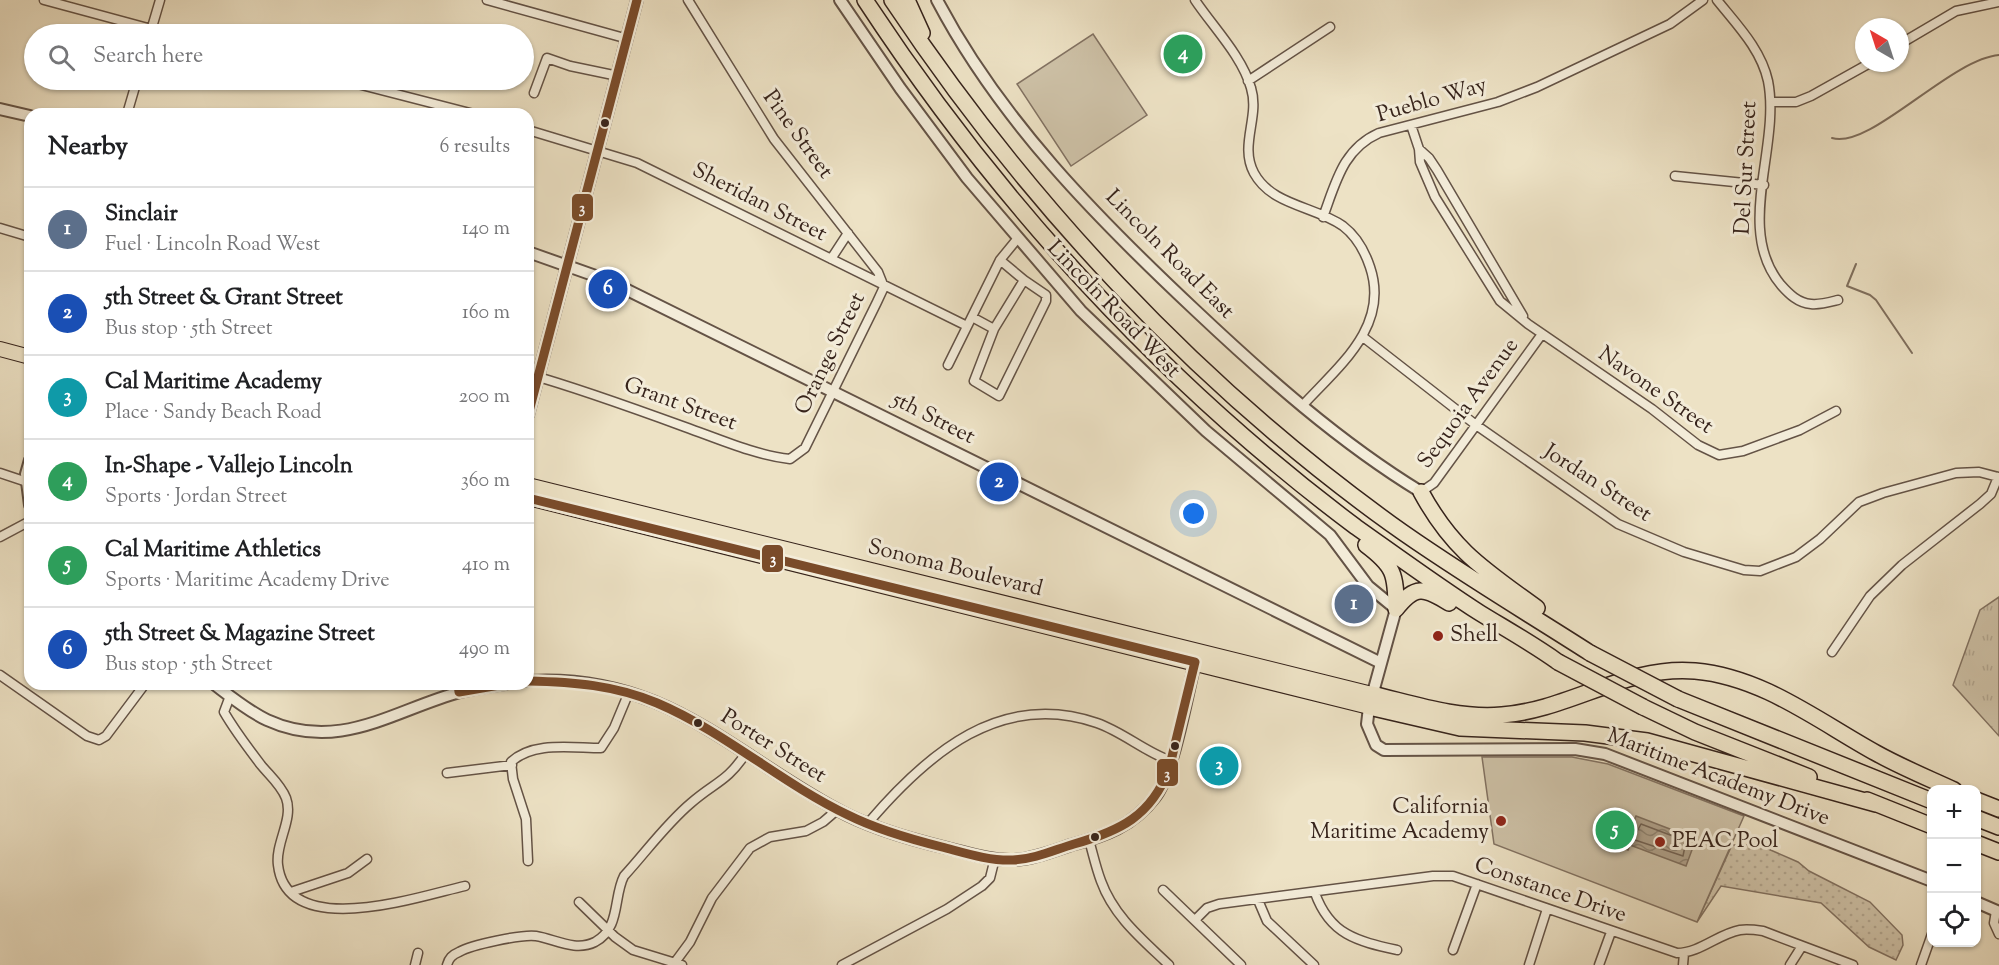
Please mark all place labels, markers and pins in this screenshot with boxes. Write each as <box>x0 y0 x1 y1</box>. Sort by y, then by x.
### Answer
pin: 4 <box>1164 32 1202 76</box>
unlabelled marker <box>599 117 611 129</box>
pin: 6 <box>588 266 628 312</box>
pin: 2 <box>980 460 1018 504</box>
pin: 1 <box>1334 582 1374 626</box>
place label: Shell <box>1450 620 1498 652</box>
marker: Shell <box>1431 629 1445 643</box>
unlabelled marker <box>692 717 704 729</box>
unlabelled marker <box>1169 740 1181 752</box>
pin: 3 <box>1200 744 1238 789</box>
place label: California Maritime Academy <box>1310 792 1489 849</box>
pin: 5 <box>1596 808 1634 852</box>
marker: California Maritime Academy <box>1494 814 1508 828</box>
place label: PEAC Pool <box>1672 826 1778 858</box>
unlabelled marker <box>1089 831 1101 843</box>
marker: PEAC Pool <box>1653 835 1667 849</box>

